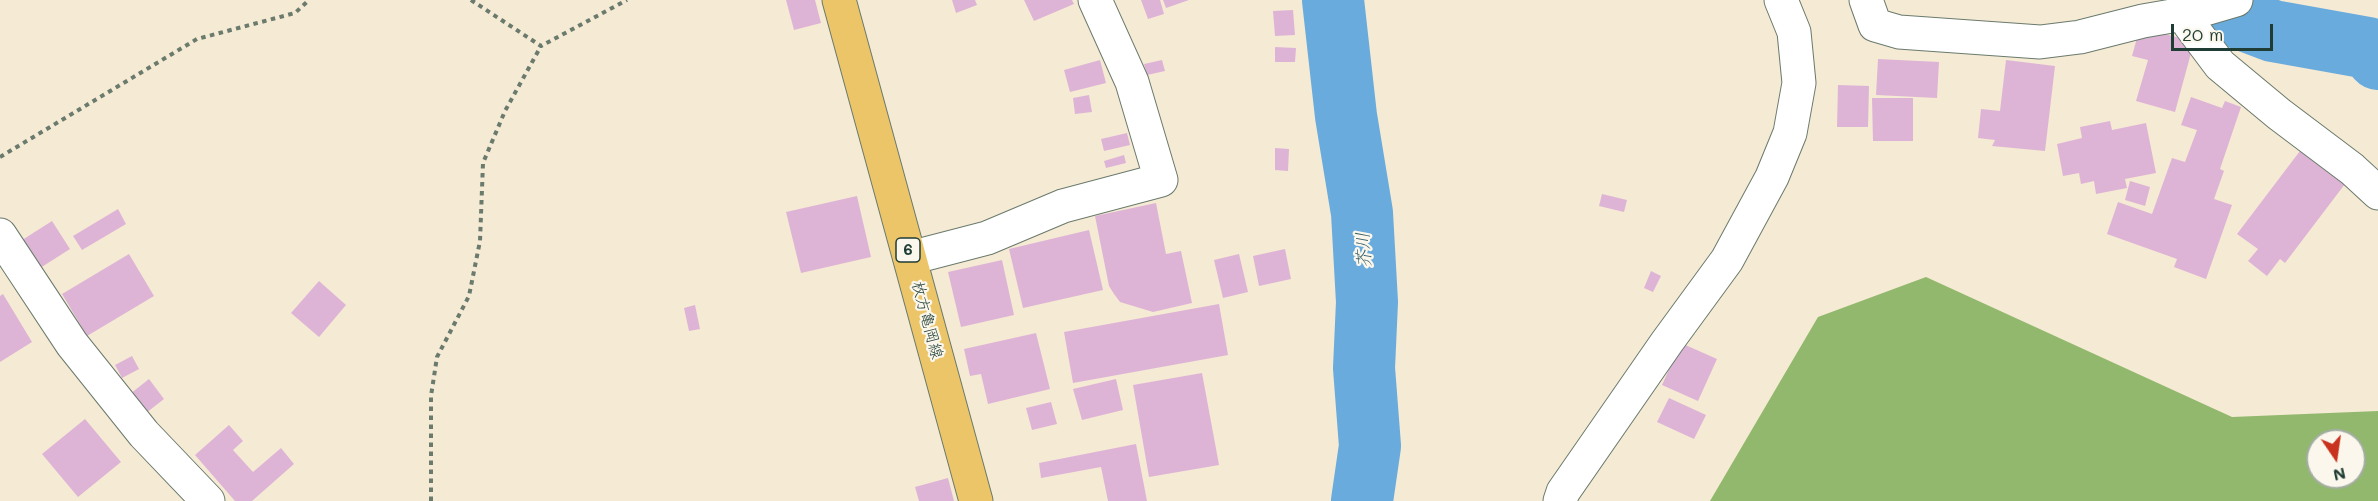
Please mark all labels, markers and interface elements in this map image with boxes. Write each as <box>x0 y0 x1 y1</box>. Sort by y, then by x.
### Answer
scale bar <box>2174 12 2276 50</box>
text: 20 m <box>2182 22 2223 46</box>
water label: 芥川 <box>1352 231 1376 269</box>
road number: 6 <box>896 238 920 262</box>
street label: 枚方亀岡線 <box>907 279 947 361</box>
north arrow <box>2306 429 2366 489</box>
text: N <box>2331 463 2348 487</box>

